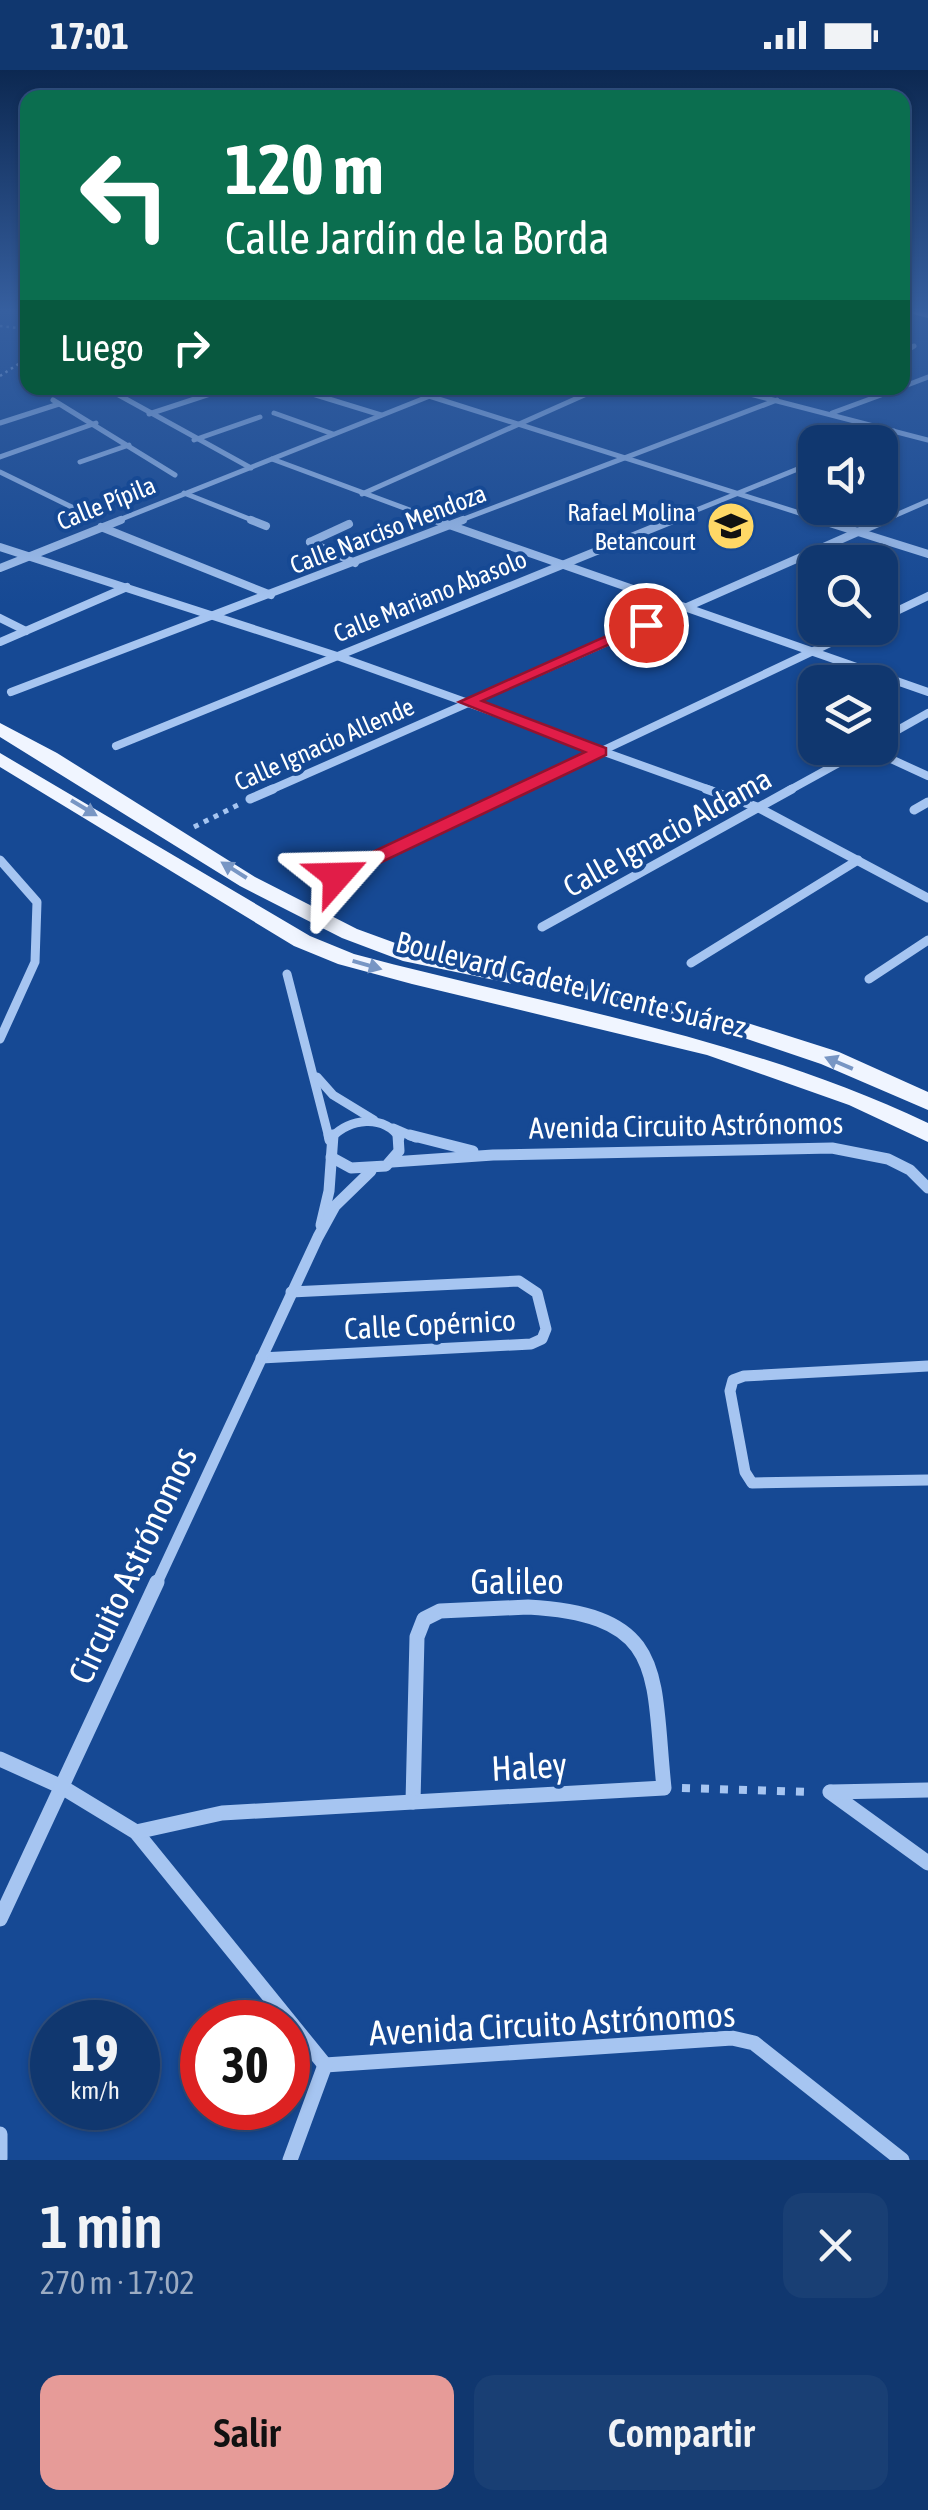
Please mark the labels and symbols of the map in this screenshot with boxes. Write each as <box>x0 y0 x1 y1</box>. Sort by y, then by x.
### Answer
street label: Calle Pípila <box>53 471 159 535</box>
street label: Calle Narciso Mendoza <box>286 479 490 579</box>
place label: Rafael Molina Betancourt <box>567 498 696 555</box>
school or university icon: Rafael Molina Betancourt <box>705 500 757 552</box>
street label: Calle Mariano Abasolo <box>329 545 531 647</box>
pin <box>604 583 689 668</box>
street label: Calle Ignacio Allende <box>230 692 418 796</box>
street label: Calle Ignacio Aldama <box>557 761 777 903</box>
one-way arrow <box>70 799 98 816</box>
position arrow <box>285 824 389 928</box>
one-way arrow <box>220 862 247 880</box>
street label: Boulevard Cadete Vicente Suárez <box>392 924 750 1044</box>
one-way arrow <box>353 958 383 973</box>
one-way arrow <box>824 1054 854 1070</box>
street label: Avenida Circuito Astrónomos <box>529 1105 843 1145</box>
street label: Calle Copérnico <box>343 1303 517 1345</box>
street label: Circuito Astrónomos <box>60 1440 204 1690</box>
street label: Galileo <box>470 1561 564 1601</box>
street label: Haley <box>490 1744 568 1788</box>
street label: Avenida Circuito Astrónomos <box>368 1993 736 2053</box>
speed limit sign: 30 <box>180 2000 310 2130</box>

